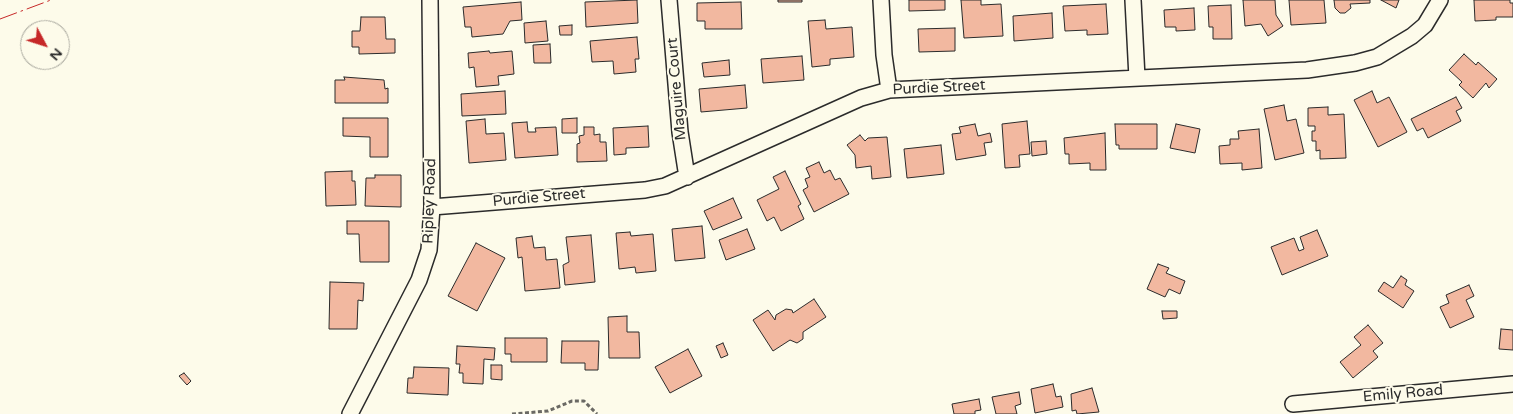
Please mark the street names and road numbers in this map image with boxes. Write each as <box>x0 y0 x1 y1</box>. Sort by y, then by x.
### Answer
street label: Maguire Court <box>664 37 690 141</box>
street label: Purdie Street <box>892 77 986 99</box>
street label: Ripley Road <box>420 158 440 244</box>
street label: Purdie Street <box>492 185 586 211</box>
street label: Emily Road <box>1362 382 1444 406</box>

